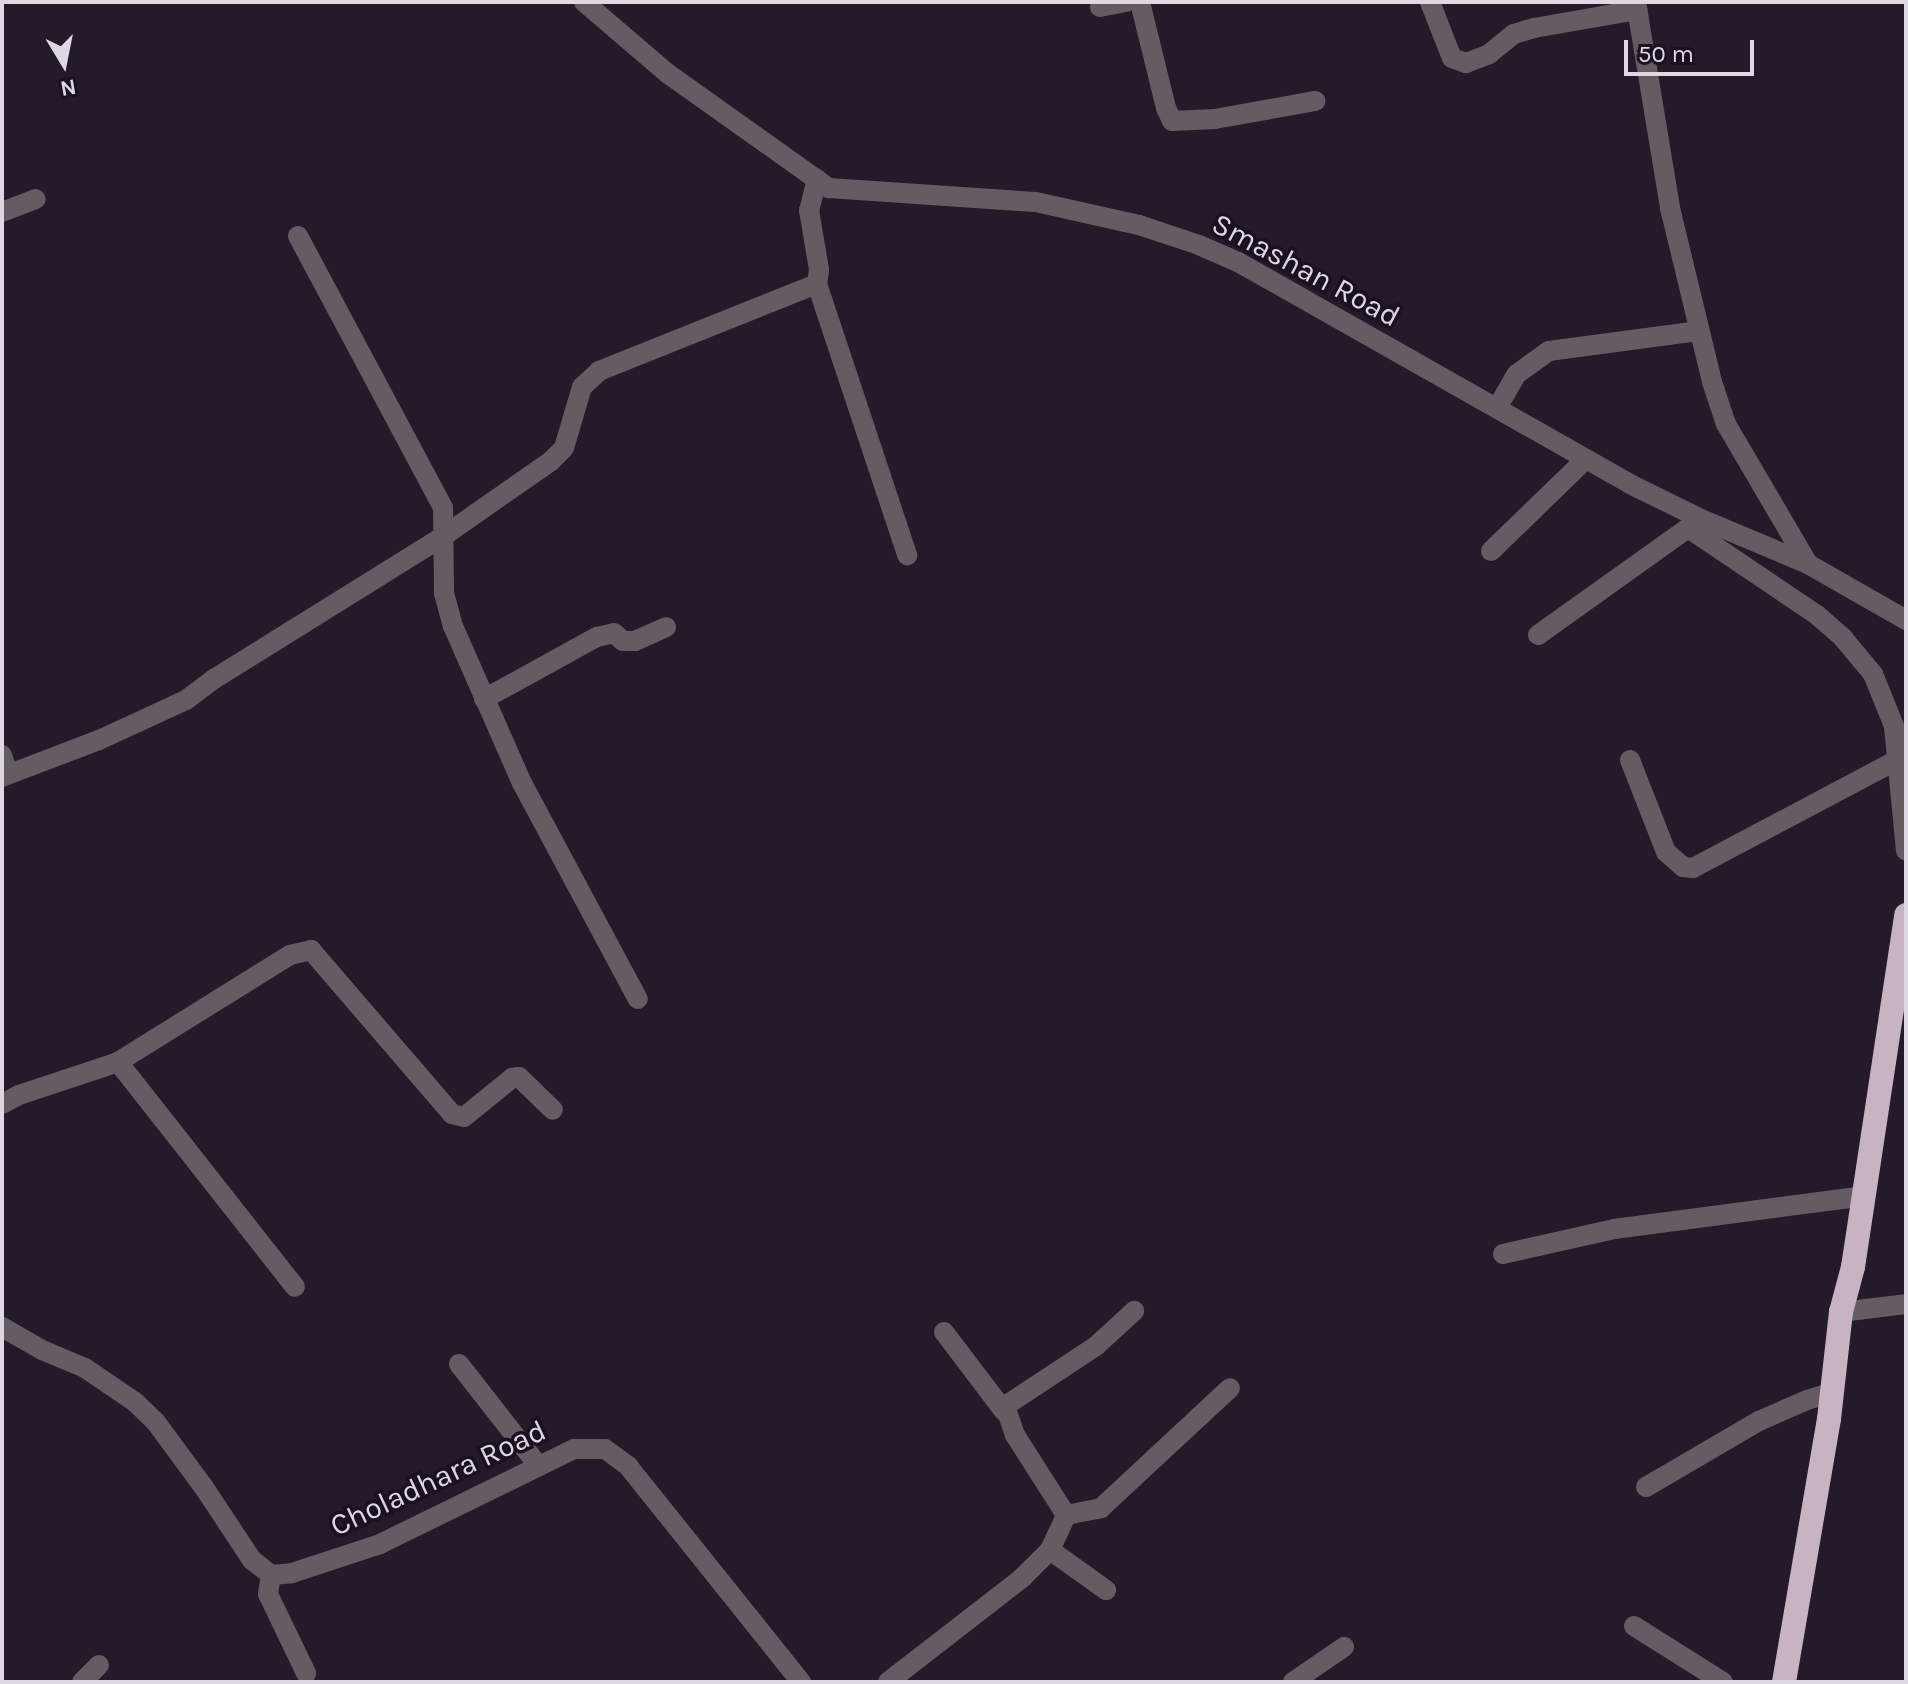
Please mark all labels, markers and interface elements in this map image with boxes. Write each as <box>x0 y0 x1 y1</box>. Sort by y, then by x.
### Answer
north arrow <box>24 24 104 104</box>
scale bar <box>1628 24 1758 74</box>
text: 50 m <box>1638 40 1694 68</box>
text: N <box>58 73 78 102</box>
street label: Smashan Road <box>1206 205 1406 335</box>
street label: Choladhara Road <box>324 1412 552 1544</box>

